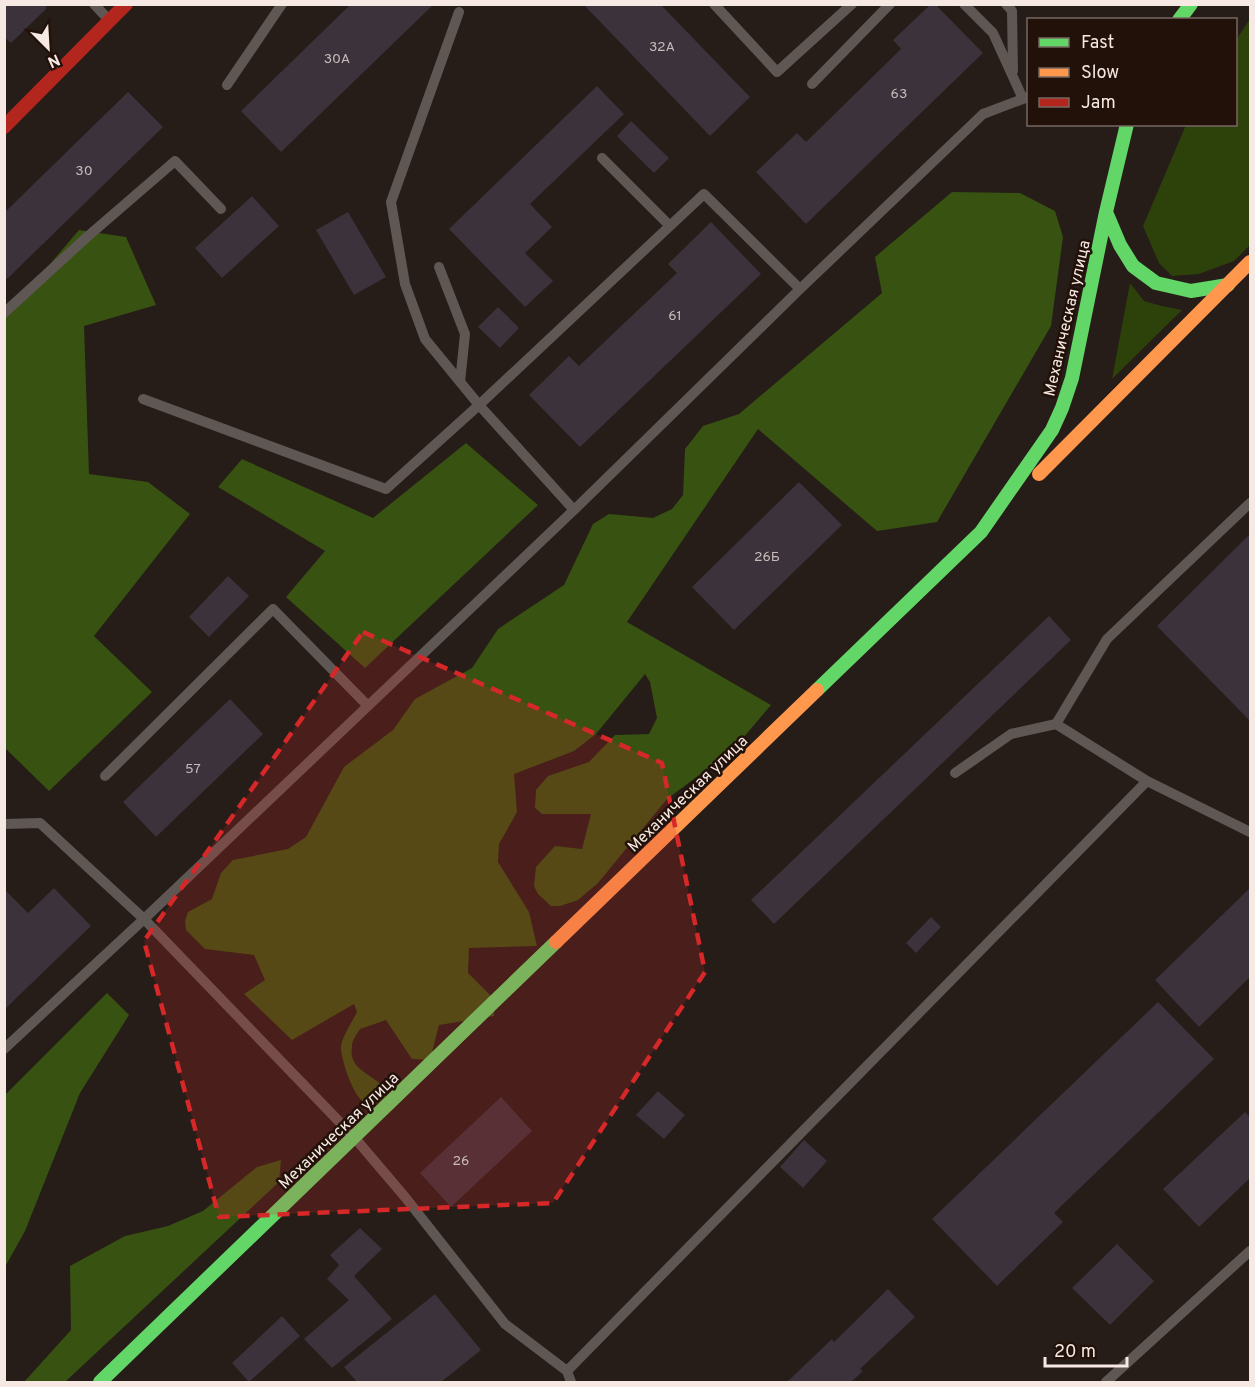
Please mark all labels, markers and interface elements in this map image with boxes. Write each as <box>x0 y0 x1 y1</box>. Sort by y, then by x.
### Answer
north arrow <box>18 18 78 78</box>
legend <box>1027 18 1237 126</box>
text: Fast <box>1081 32 1114 55</box>
house number: 32А <box>649 39 675 56</box>
text: N <box>44 48 63 71</box>
house number: 30А <box>324 51 350 68</box>
text: Slow <box>1081 62 1119 85</box>
house number: 63 <box>891 86 907 103</box>
text: Jam <box>1081 92 1116 115</box>
house number: 30 <box>75 163 93 180</box>
street label: Механическая улица <box>1040 238 1096 398</box>
house number: 61 <box>668 308 682 325</box>
house number: 26Б <box>754 549 780 566</box>
street label: Механическая улица <box>624 732 753 857</box>
house number: 57 <box>185 761 201 778</box>
street label: Механическая улица <box>275 1069 404 1194</box>
house number: 26 <box>453 1153 469 1170</box>
scale bar <box>1045 1330 1128 1368</box>
text: 20 m <box>1054 1341 1096 1364</box>

